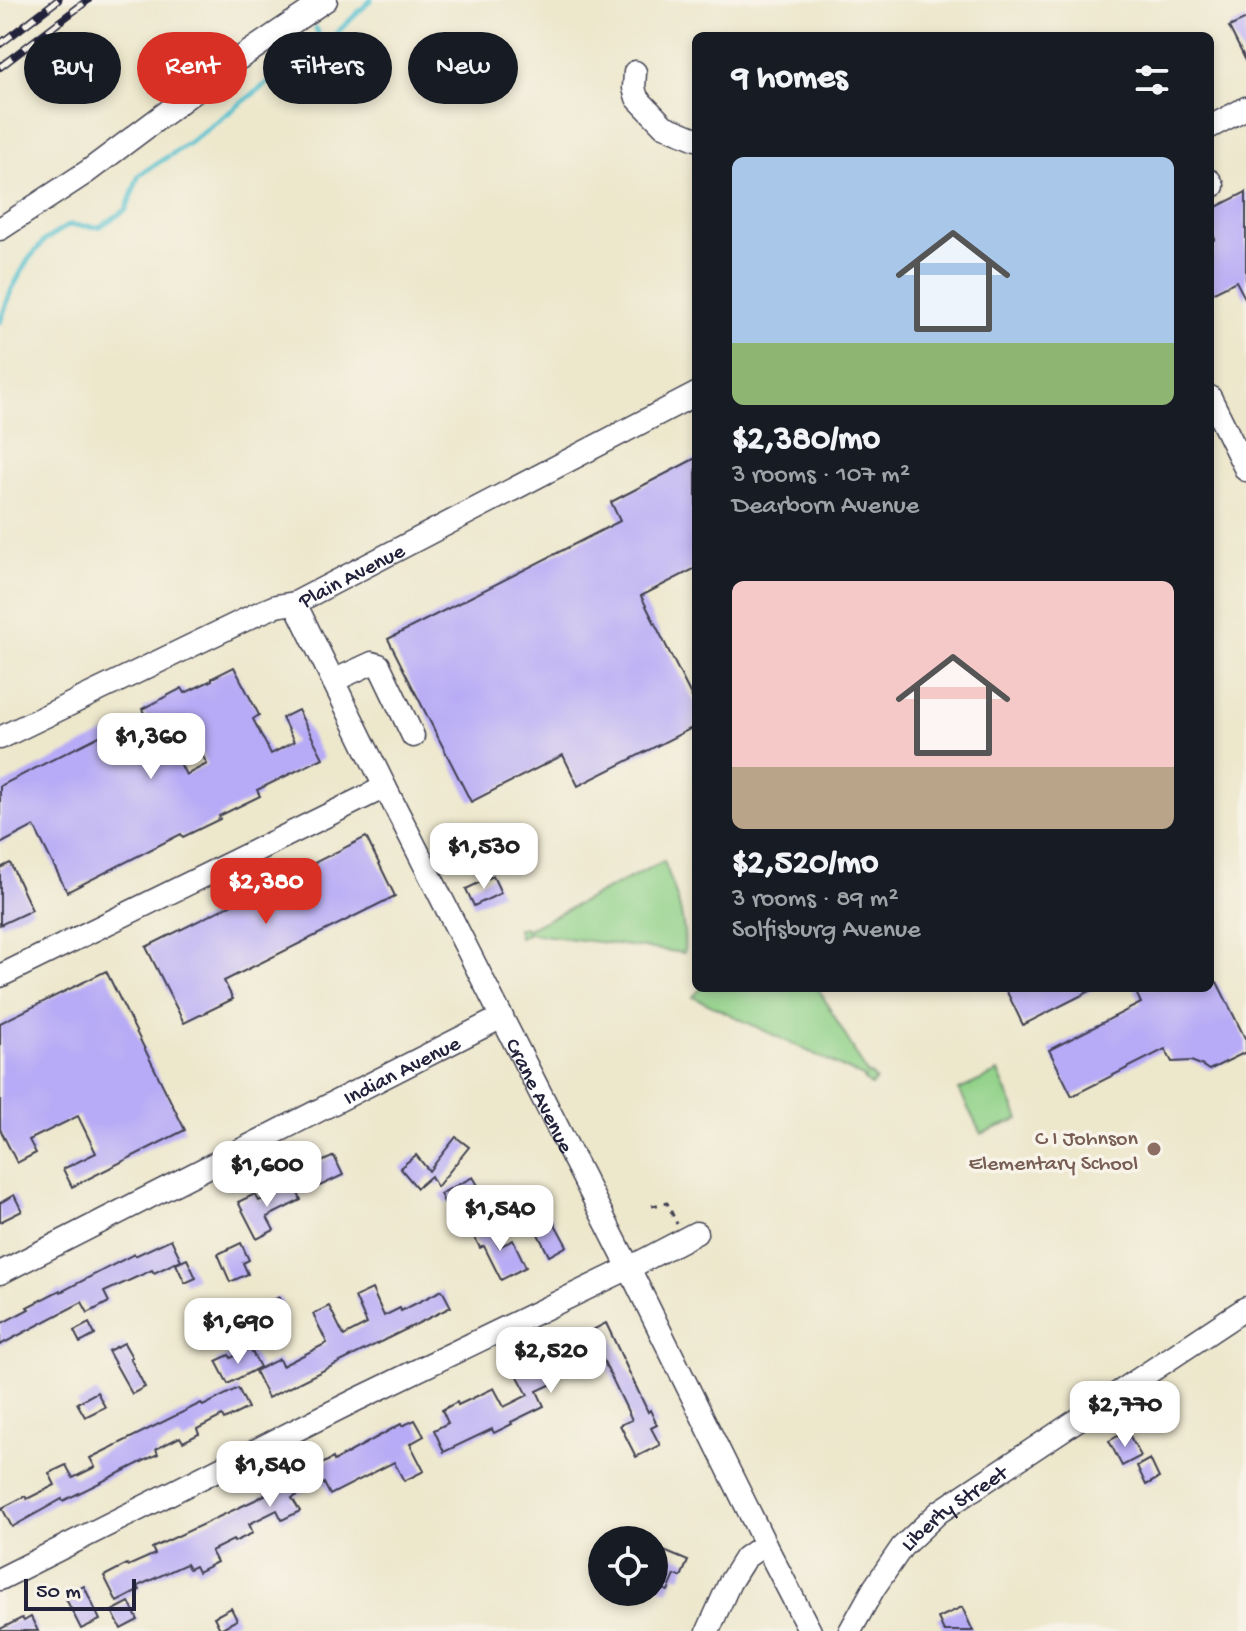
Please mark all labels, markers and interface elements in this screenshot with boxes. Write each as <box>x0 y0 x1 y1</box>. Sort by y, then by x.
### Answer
chip: Buy <box>24 32 121 104</box>
chip: Rent <box>137 32 247 104</box>
chip: Filters <box>263 32 392 104</box>
chip: New <box>408 32 518 104</box>
icon: filters <box>1130 58 1174 102</box>
text: 9 homes <box>732 60 847 100</box>
icon: home <box>881 209 1025 353</box>
text: $2,380/mo <box>732 421 880 461</box>
text: 3 rooms · 107 m² <box>732 461 910 492</box>
text: Dearborn Avenue <box>732 492 919 523</box>
street label: Plain Avenue <box>294 539 410 616</box>
icon: home <box>881 633 1025 777</box>
pin: $1,360 <box>86 713 216 781</box>
text: $1,360 <box>115 723 187 754</box>
pin: $1,530 <box>419 823 549 891</box>
text: $1,530 <box>448 833 520 864</box>
text: $2,520/mo <box>732 845 878 885</box>
pin: $2,380 <box>201 858 331 926</box>
text: $2,380 <box>228 868 304 899</box>
text: 3 rooms · 89 m² <box>732 885 899 916</box>
text: Solfisburg Avenue <box>732 916 921 947</box>
street label: Indian Avenue <box>340 1031 466 1113</box>
street label: Crane Avenue <box>498 1035 578 1159</box>
place label: C I Johnson Elementary School <box>968 1127 1139 1178</box>
marker: C I Johnson Elementary School <box>1145 1140 1163 1158</box>
pin: $1,600 <box>202 1141 332 1209</box>
text: $1,600 <box>230 1151 304 1182</box>
pin: $1,540 <box>435 1185 565 1253</box>
text: $1,540 <box>464 1195 536 1226</box>
pin: $1,690 <box>173 1298 303 1366</box>
text: $1,690 <box>202 1308 274 1339</box>
pin: $2,520 <box>486 1327 616 1395</box>
text: $2,520 <box>514 1337 588 1368</box>
pin: $2,770 <box>1060 1381 1190 1449</box>
text: $2,770 <box>1088 1391 1162 1422</box>
pin: $1,540 <box>205 1441 335 1509</box>
text: $1,540 <box>234 1451 306 1482</box>
street label: Liberty Street <box>897 1460 1015 1558</box>
map controls <box>588 1526 668 1606</box>
button: locate <box>588 1526 668 1606</box>
scale bar <box>24 1575 136 1611</box>
text: 50 m <box>36 1580 81 1606</box>

